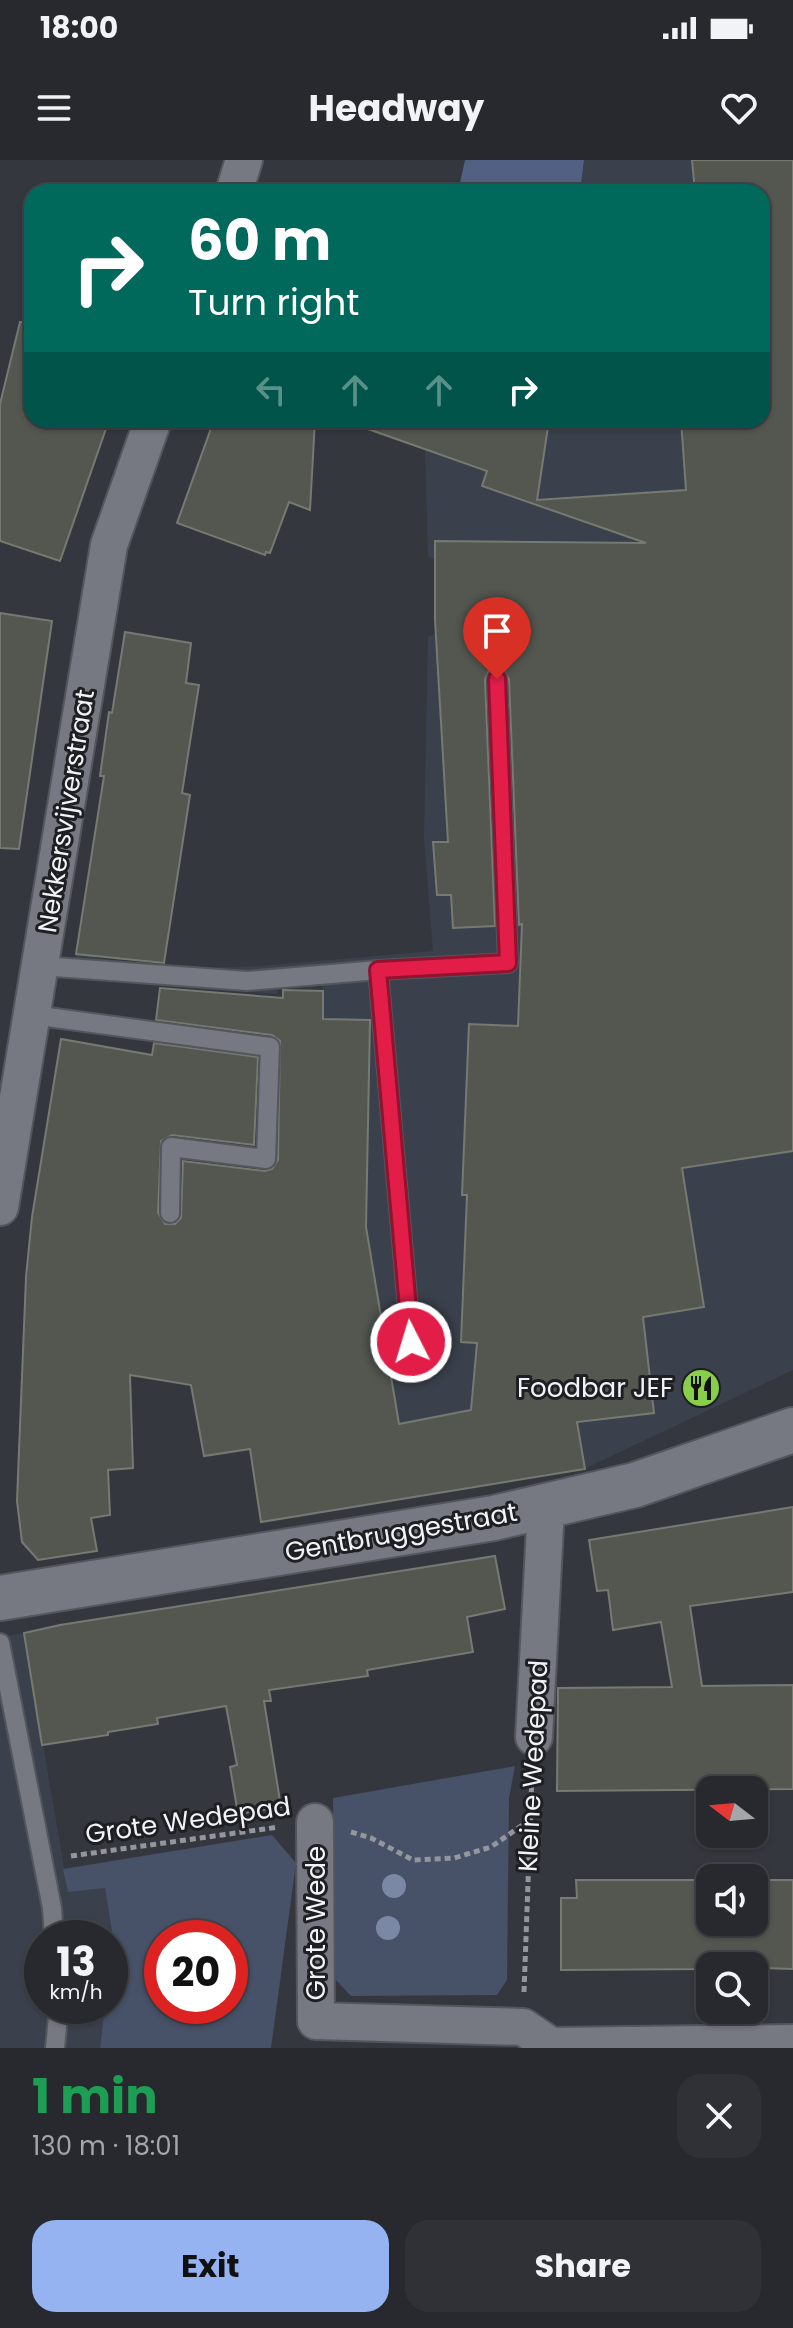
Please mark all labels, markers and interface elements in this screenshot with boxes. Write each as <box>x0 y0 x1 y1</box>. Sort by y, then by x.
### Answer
text: 18:00 <box>40 6 118 49</box>
text: Headway <box>309 83 484 134</box>
icon: menu <box>32 86 76 130</box>
icon: heart <box>717 86 761 130</box>
text: 60 m <box>188 201 331 280</box>
icon: right <box>56 216 160 320</box>
text: Turn right <box>188 277 359 328</box>
icon: left <box>249 368 293 412</box>
icon: ahead <box>333 368 377 412</box>
icon: ahead <box>417 368 461 412</box>
icon: right <box>501 368 545 412</box>
pin <box>463 597 531 679</box>
icon: arrive <box>475 609 519 653</box>
street label: Nekkersvijverstraat <box>29 687 103 935</box>
position arrow <box>369 1300 453 1384</box>
restaurant icon: Foodbar JEF <box>680 1367 722 1409</box>
place label: Foodbar JEF <box>517 1370 673 1406</box>
street label: Gentbruggestraat <box>282 1494 520 1570</box>
street label: Kleine Wedepad <box>509 1659 557 1873</box>
north arrow <box>696 1776 768 1848</box>
map controls <box>696 1776 768 2024</box>
street label: Grote Wedepad <box>83 1788 293 1852</box>
street label: Grote Wede <box>298 1846 334 2000</box>
button: sound <box>696 1864 768 1936</box>
speed limit sign: 20 <box>144 1920 248 2024</box>
text: 13 <box>56 1934 96 1990</box>
button: search <box>696 1952 768 2024</box>
text: km/h <box>49 1978 103 2006</box>
text: 1 min <box>32 2063 158 2130</box>
button: close <box>677 2074 761 2158</box>
text: 130 m · 18:01 <box>32 2128 180 2164</box>
button: Exit <box>32 2220 389 2312</box>
button: Share <box>405 2220 761 2312</box>

